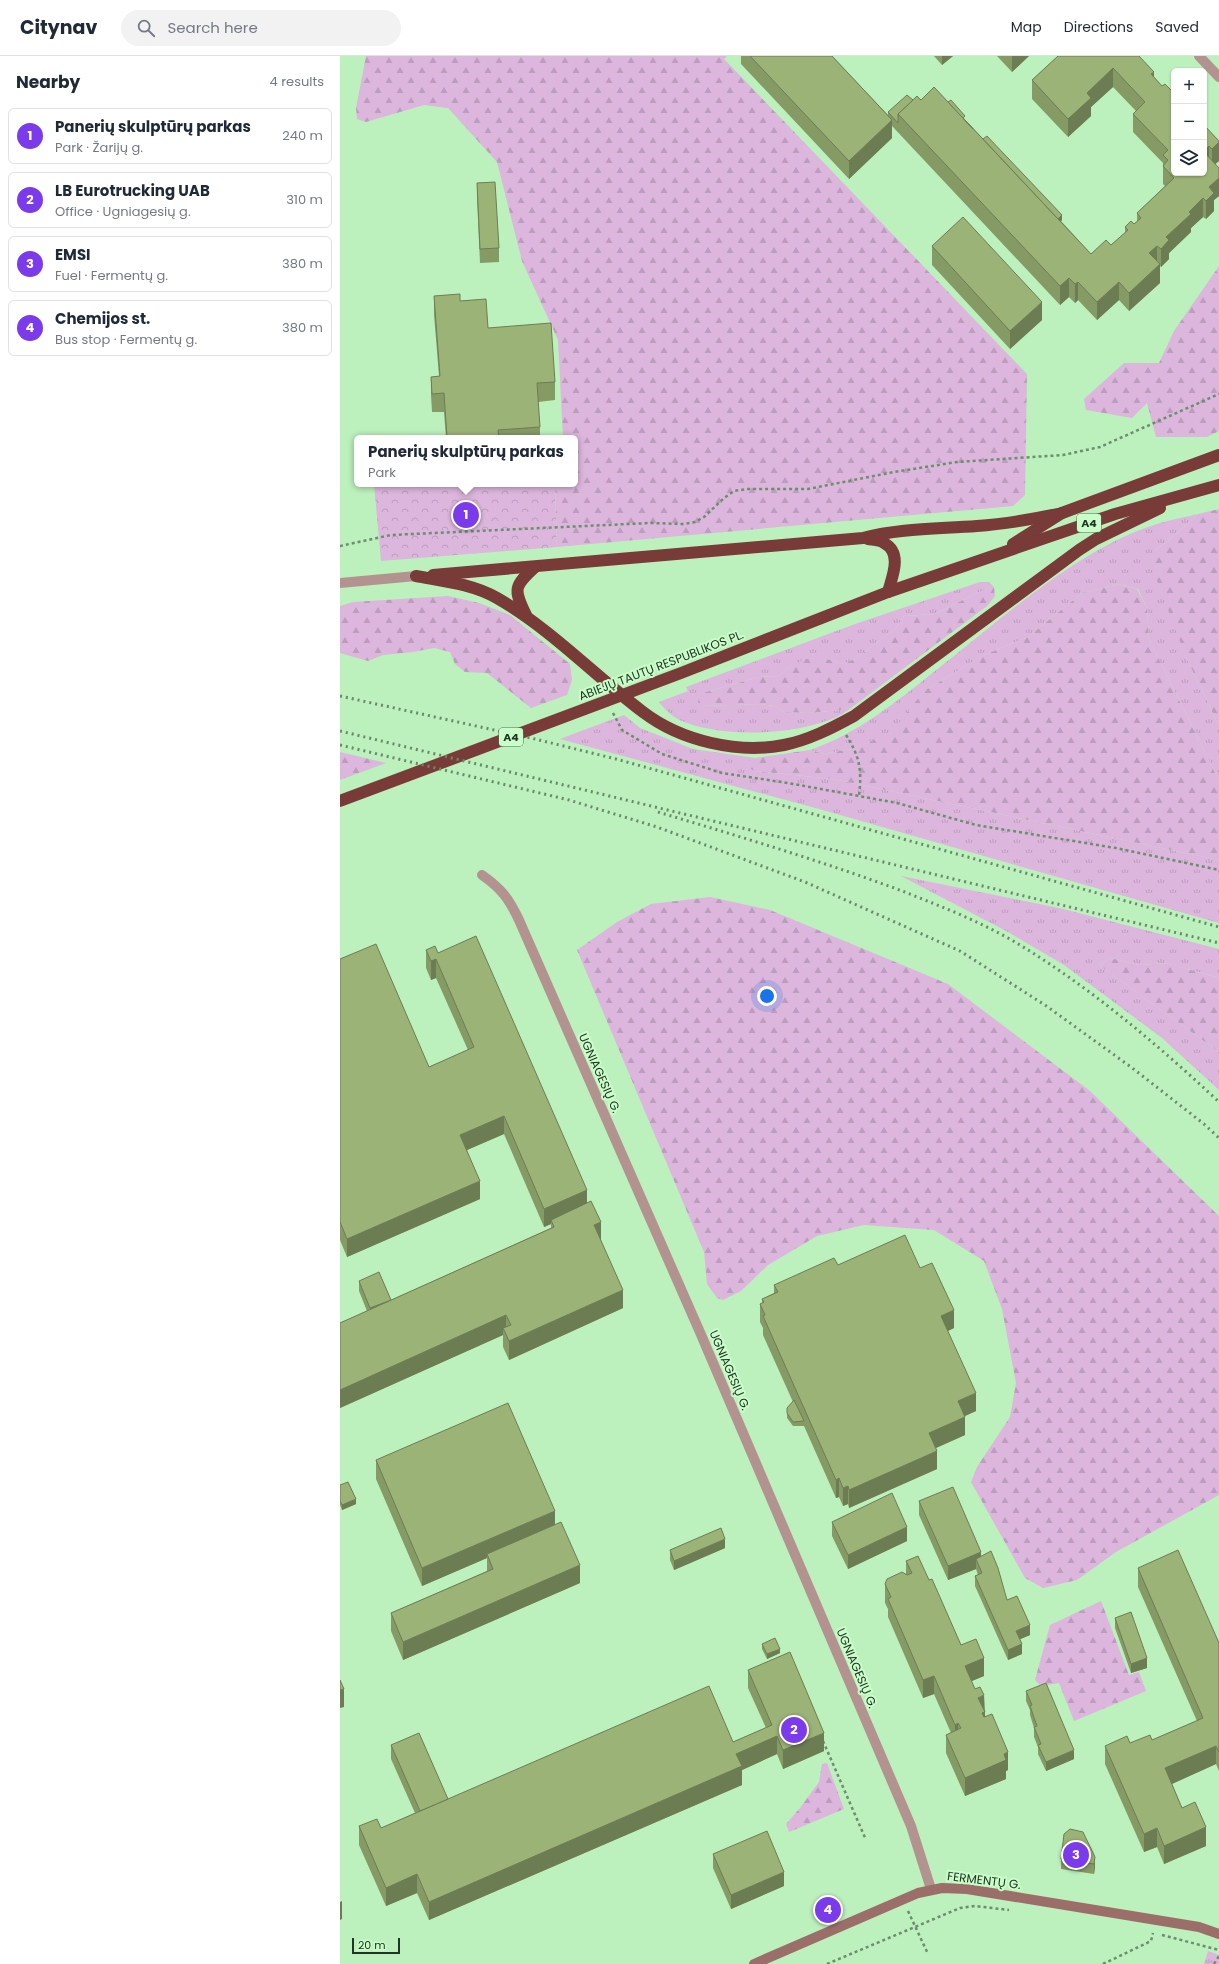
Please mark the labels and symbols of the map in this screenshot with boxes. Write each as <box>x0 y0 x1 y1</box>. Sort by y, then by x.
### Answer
pin: 1 <box>453 500 479 530</box>
road number: A4 <box>1077 514 1101 532</box>
street label: ABIEJŲ TAUTŲ RESPUBLIKOS PL. <box>576 626 746 704</box>
road number: A4 <box>499 728 523 746</box>
your location <box>757 986 777 1006</box>
street label: UGNIAGESIŲ G. <box>575 1030 625 1116</box>
street label: UGNIAGESIŲ G. <box>705 1327 755 1413</box>
street label: UGNIAGESIŲ G. <box>832 1625 882 1711</box>
pin: 2 <box>781 1715 807 1745</box>
pin: 3 <box>1063 1840 1089 1870</box>
street label: FERMENTŲ G. <box>946 1867 1022 1893</box>
pin: 4 <box>815 1895 841 1925</box>
scale bar <box>352 1936 400 1955</box>

